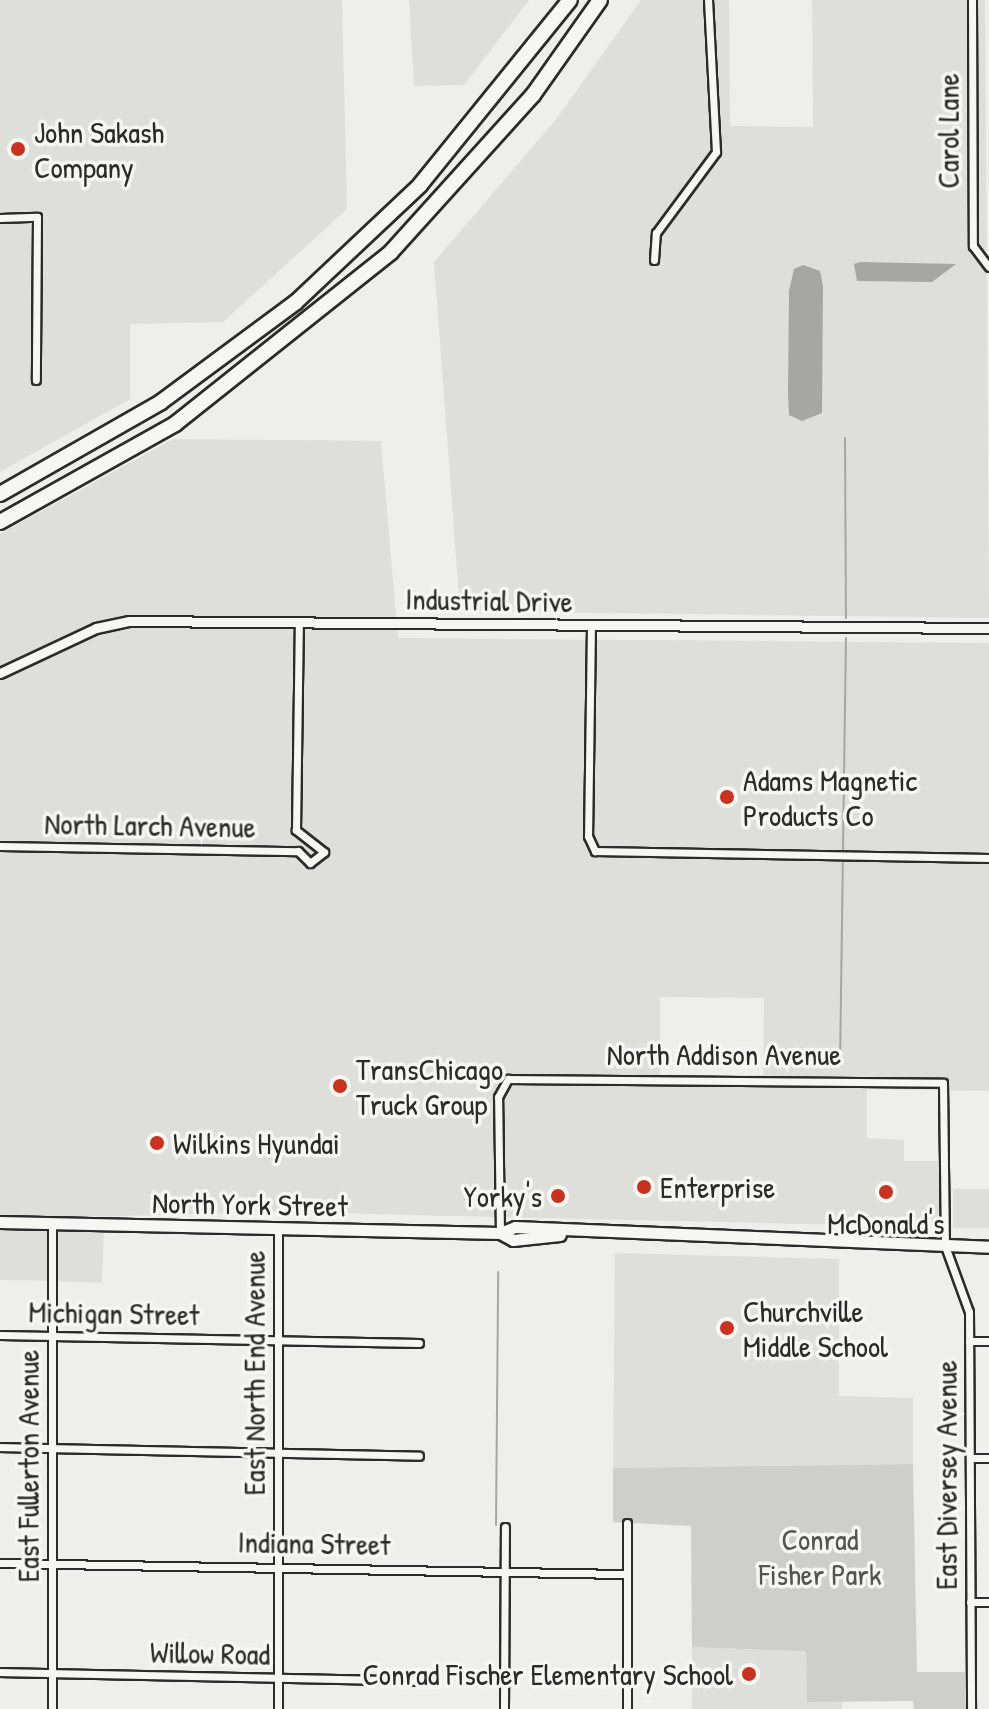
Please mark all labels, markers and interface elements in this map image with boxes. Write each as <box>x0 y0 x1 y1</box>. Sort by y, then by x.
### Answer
street label: Carol Lane <box>930 73 966 189</box>
place label: John Sakash Company <box>34 114 164 184</box>
marker: John Sakash Company <box>9 140 27 158</box>
street label: Industrial Drive <box>405 581 573 619</box>
place label: Adams Magnetic Products Co <box>743 762 917 832</box>
marker: Adams Magnetic Products Co <box>718 788 736 806</box>
street label: North Larch Avenue <box>44 805 256 845</box>
street label: North Addison Avenue <box>607 1036 841 1072</box>
place label: TransChicago Truck Group <box>356 1051 503 1122</box>
marker: TransChicago Truck Group <box>331 1077 349 1095</box>
place label: Wilkins Hyundai <box>173 1125 340 1161</box>
marker: Wilkins Hyundai <box>148 1134 166 1152</box>
place label: Enterprise <box>660 1169 775 1205</box>
place label: Yorky's <box>463 1178 542 1214</box>
marker: Enterprise <box>635 1178 653 1196</box>
marker: McDonald's <box>877 1183 895 1201</box>
street label: North York Street <box>152 1184 348 1224</box>
marker: Yorky's <box>549 1187 567 1205</box>
place label: McDonald's <box>827 1205 945 1241</box>
street label: East North End Avenue <box>236 1251 272 1495</box>
place label: Churchville Middle School <box>743 1293 888 1364</box>
street label: Michigan Street <box>28 1294 200 1332</box>
marker: Churchville Middle School <box>718 1319 736 1337</box>
street label: East Fullerton Avenue <box>10 1350 46 1582</box>
street label: East Diversey Avenue <box>928 1360 964 1590</box>
park label: Conrad Fisher Park <box>759 1521 881 1592</box>
street label: Indiana Street <box>237 1524 391 1562</box>
street label: Willow Road <box>150 1634 270 1672</box>
place label: Conrad Fischer Elementary School <box>362 1656 733 1692</box>
marker: Conrad Fischer Elementary School <box>740 1665 758 1683</box>

